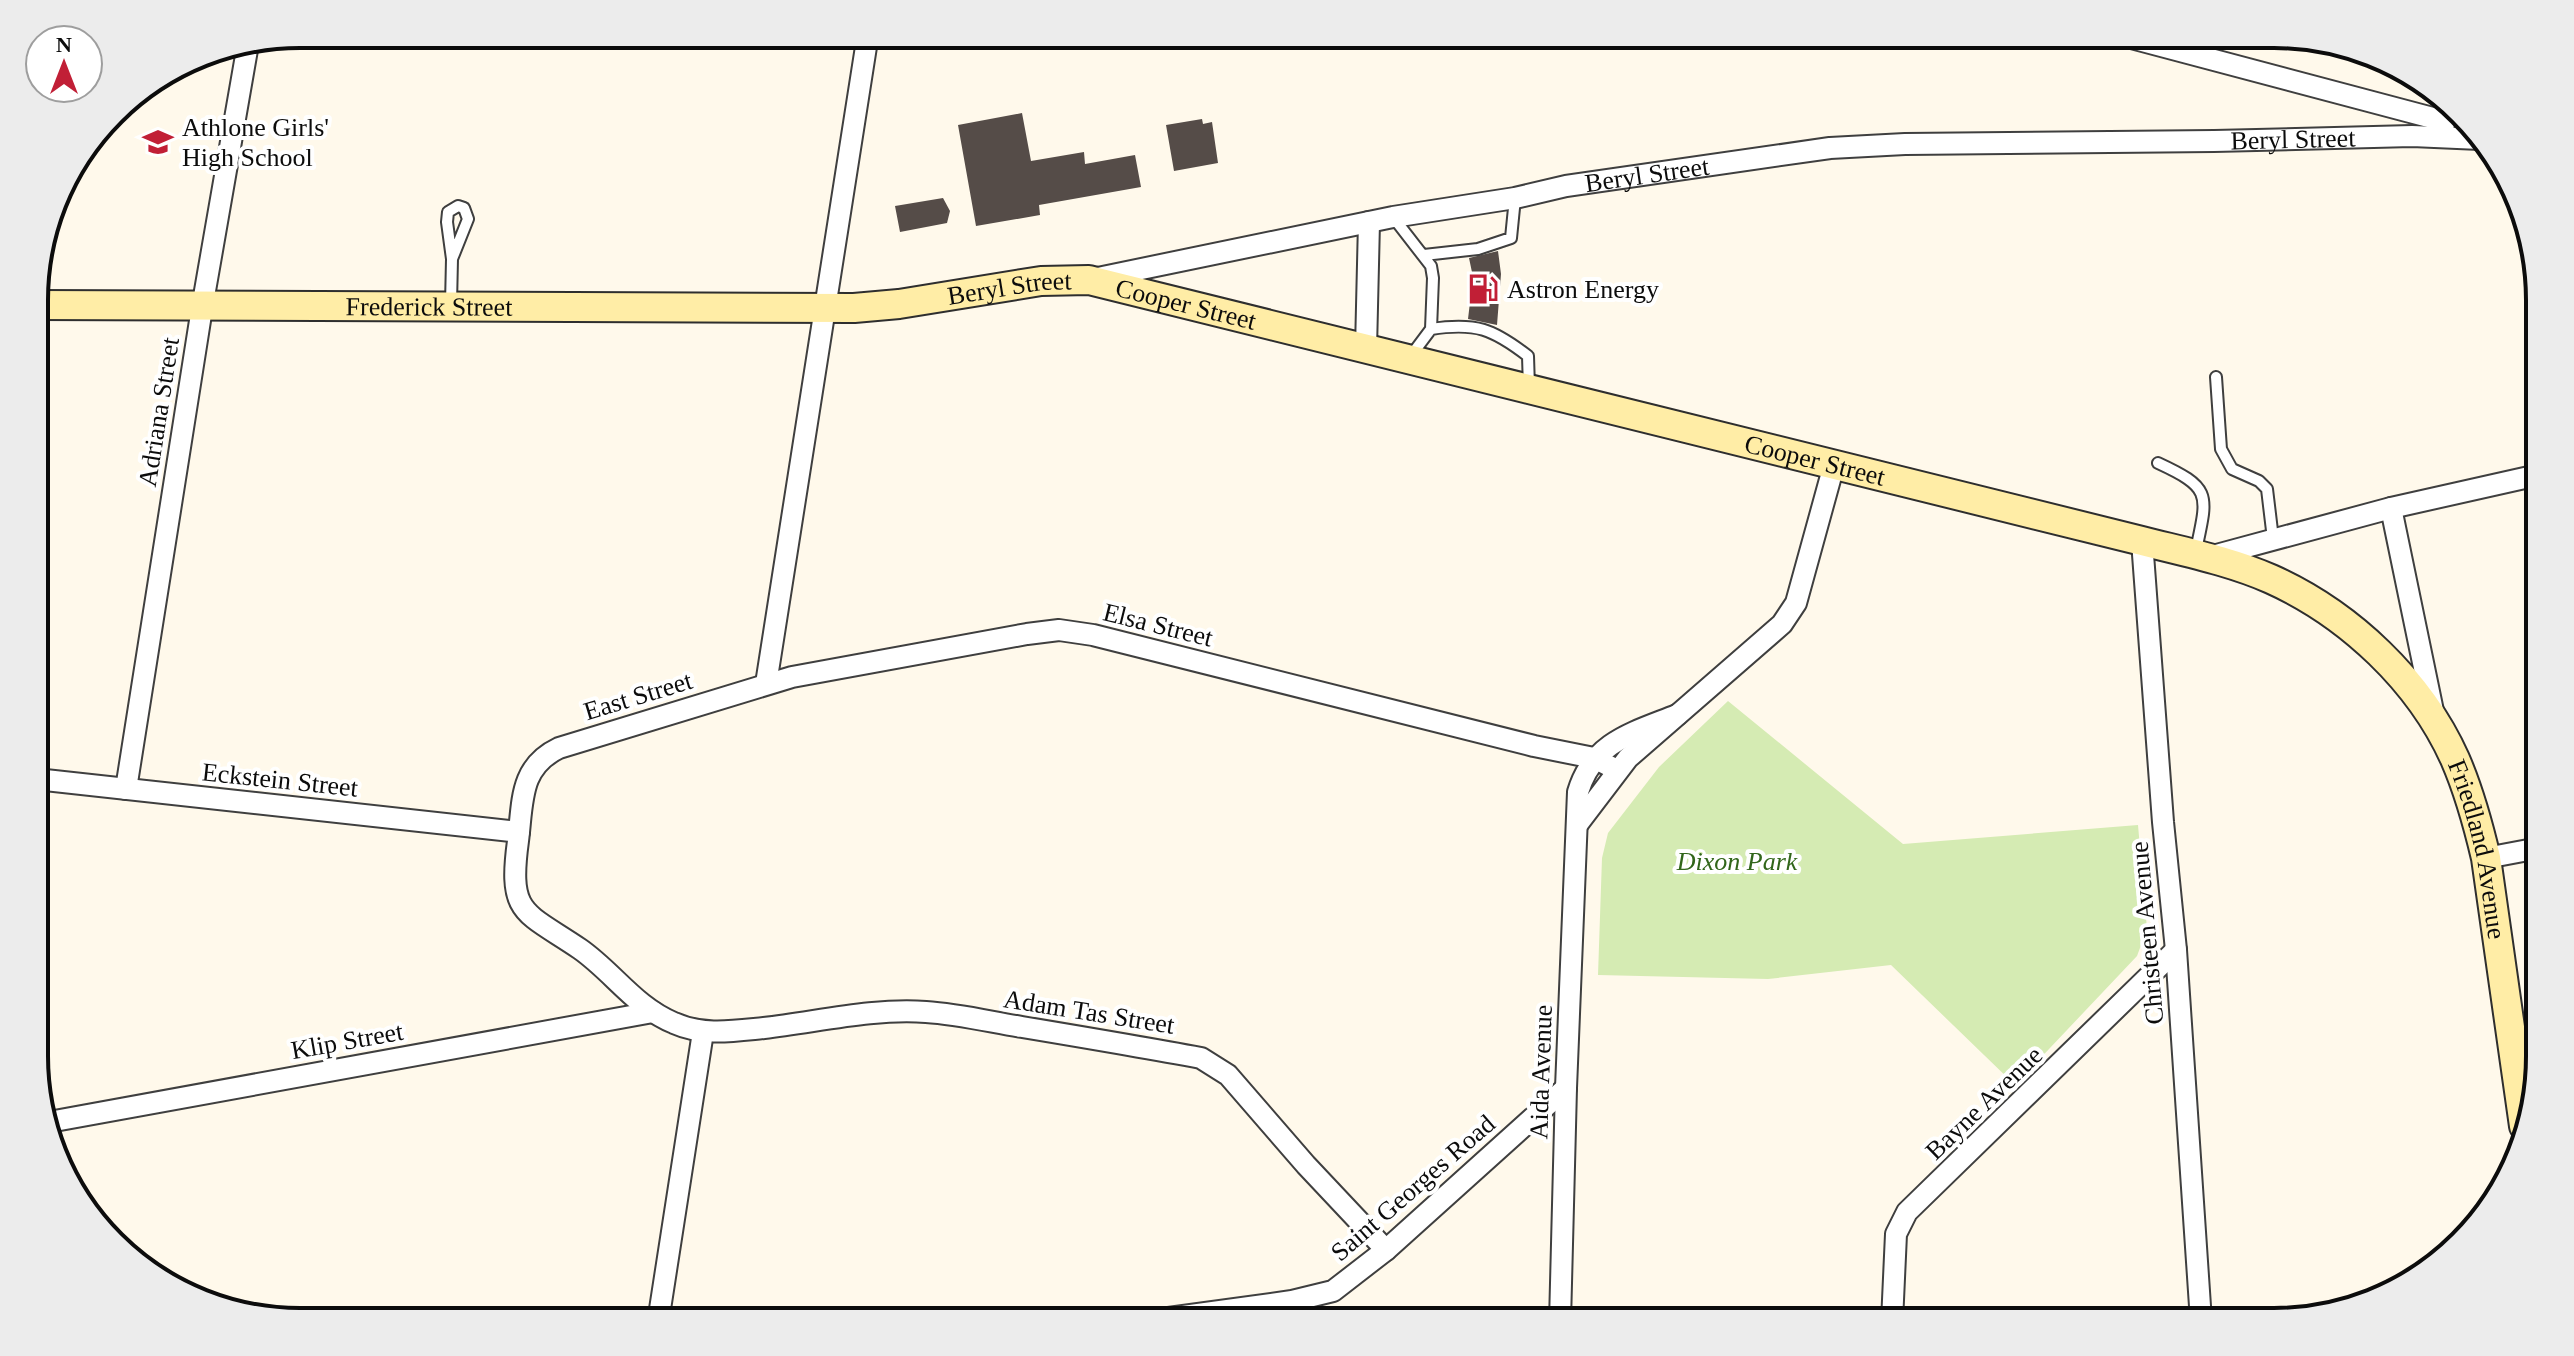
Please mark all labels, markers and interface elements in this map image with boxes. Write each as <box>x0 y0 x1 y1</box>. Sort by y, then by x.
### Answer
north arrow <box>24 24 104 104</box>
text: N <box>56 32 72 57</box>
place label: Athlone Girls' High School <box>182 113 329 172</box>
street label: Beryl Street <box>2230 123 2357 155</box>
school or university icon: Athlone Girls' High School <box>141 125 175 159</box>
street label: Beryl Street <box>1583 151 1712 198</box>
street label: Beryl Street <box>945 266 1073 310</box>
fuel station icon: Astron Energy <box>1466 272 1500 306</box>
street label: Cooper Street <box>1113 273 1260 336</box>
place label: Astron Energy <box>1507 275 1659 304</box>
street label: Frederick Street <box>345 292 513 321</box>
street label: Adriana Street <box>133 334 185 489</box>
street label: Cooper Street <box>1742 429 1889 491</box>
street label: Elsa Street <box>1100 597 1217 653</box>
street label: East Street <box>580 666 696 726</box>
street label: Friedland Avenue <box>2442 755 2512 941</box>
street label: Eckstein Street <box>201 757 360 803</box>
street label: Christeen Avenue <box>2125 840 2169 1026</box>
park label: Dixon Park <box>1676 847 1798 876</box>
street label: Adam Tas Street <box>1002 984 1177 1040</box>
street label: Aida Avenue <box>1524 1004 1558 1140</box>
street label: Klip Street <box>289 1017 406 1065</box>
street label: Bayne Avenue <box>1920 1040 2048 1166</box>
street label: Saint Georges Road <box>1325 1109 1501 1267</box>

